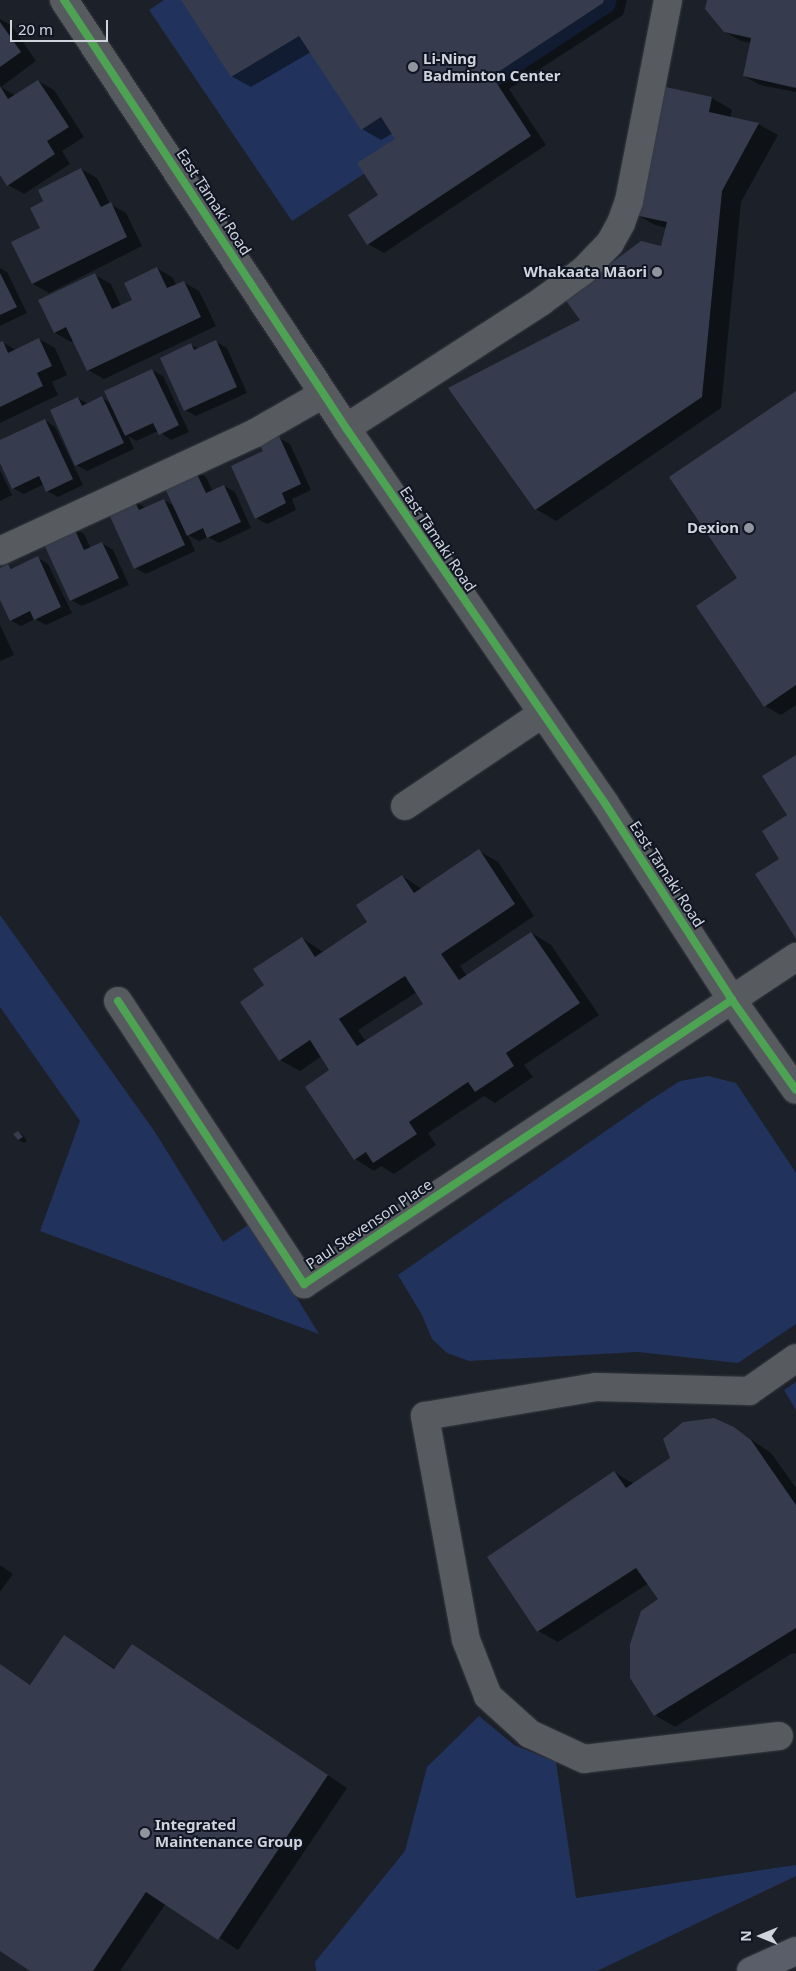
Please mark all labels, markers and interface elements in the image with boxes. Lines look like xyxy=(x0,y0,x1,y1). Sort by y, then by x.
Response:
scale bar xyxy=(12,10,110,42)
text: 20 m xyxy=(18,19,53,39)
place label: Li-Ning Badminton Center xyxy=(423,49,560,84)
marker: Li-Ning Badminton Center xyxy=(407,61,419,73)
street label: East Tāmaki Road xyxy=(173,145,255,259)
place label: Whakaata Māori xyxy=(523,263,647,281)
marker: Whakaata Māori xyxy=(651,266,663,278)
street label: East Tāmaki Road xyxy=(396,483,480,595)
place label: Dexion xyxy=(687,519,739,537)
marker: Dexion xyxy=(743,522,755,534)
street label: East Tāmaki Road xyxy=(626,817,708,931)
street label: Paul Stevenson Place xyxy=(303,1175,435,1273)
place label: Integrated Maintenance Group xyxy=(155,1815,303,1850)
marker: Integrated Maintenance Group xyxy=(139,1827,151,1839)
north arrow xyxy=(736,1911,786,1961)
text: N xyxy=(736,1930,755,1942)

